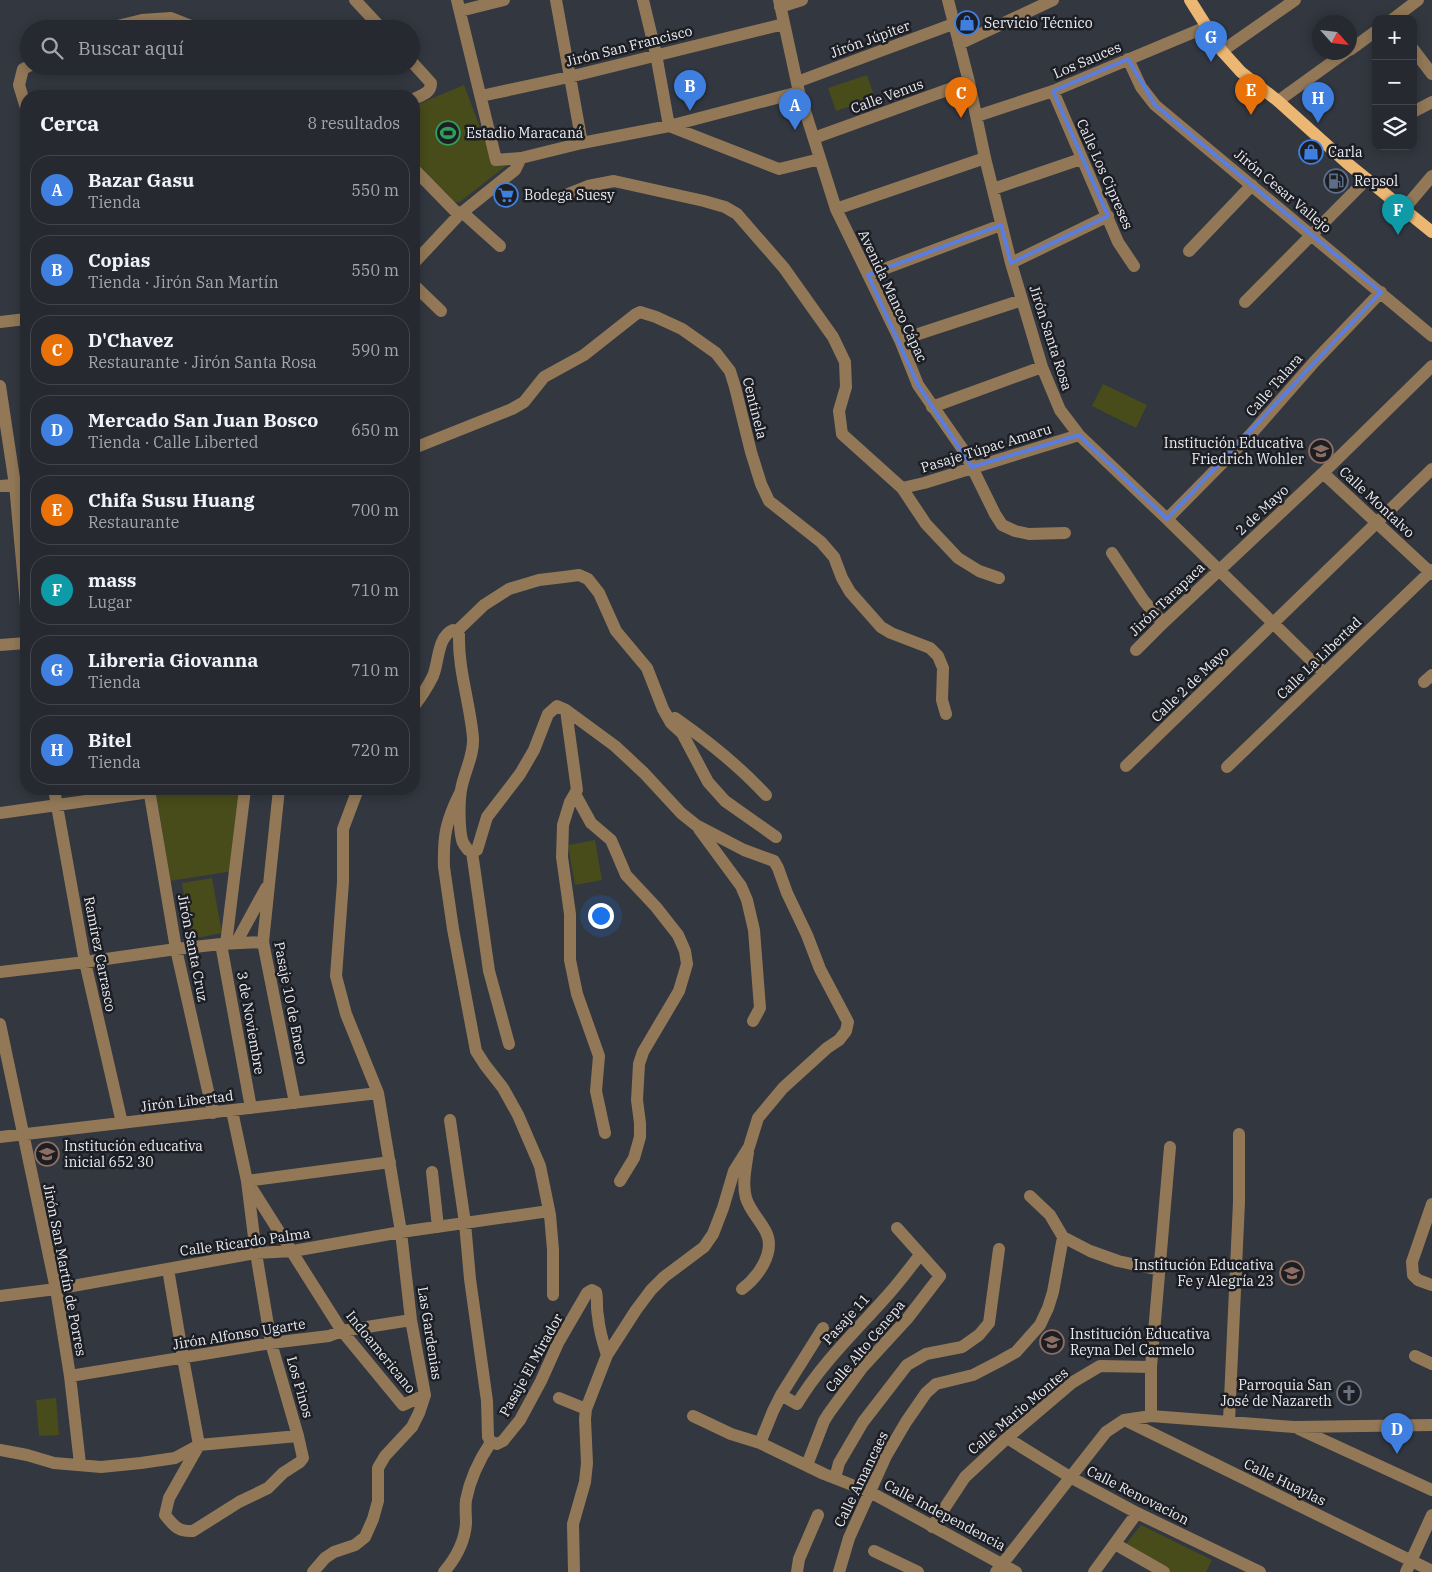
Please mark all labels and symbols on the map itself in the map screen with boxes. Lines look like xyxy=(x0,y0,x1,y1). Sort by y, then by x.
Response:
shop icon: Servicio Técnico xyxy=(954,10,980,36)
place label: Servicio Técnico xyxy=(984,14,1093,32)
north arrow xyxy=(1312,15,1357,60)
street label: Jirón Júpiter xyxy=(828,16,913,62)
pin: G xyxy=(1195,21,1227,62)
street label: Jirón San Francisco xyxy=(564,22,694,70)
street label: Los Sauces xyxy=(1050,38,1124,82)
pin: B xyxy=(674,70,706,111)
street label: Calle Venus xyxy=(848,74,926,117)
pin: E xyxy=(1235,74,1267,115)
pin: C xyxy=(945,77,977,118)
pin: H xyxy=(1302,82,1334,123)
pin: A xyxy=(779,89,811,130)
street label: Calle Los Cipreses xyxy=(1073,116,1137,232)
sports icon: Estadio Maracaná xyxy=(435,120,461,146)
place label: Estadio Maracaná xyxy=(466,124,584,142)
shop icon: Carla xyxy=(1298,139,1324,165)
place label: Carla xyxy=(1328,143,1363,161)
street label: Jirón Cesar Vallejo xyxy=(1231,145,1335,237)
fuel station icon: Repsol xyxy=(1323,168,1349,194)
place label: Repsol xyxy=(1354,172,1398,190)
supermarket icon: Bodega Suesy xyxy=(493,182,519,208)
place label: Bodega Suesy xyxy=(524,186,615,204)
pin: F xyxy=(1382,194,1414,235)
street label: Avenida Manco Cápac xyxy=(854,227,932,365)
street label: Jirón Santa Rosa xyxy=(1026,283,1077,393)
street label: Calle Talara xyxy=(1242,350,1306,420)
street label: Centinela xyxy=(739,375,771,441)
street label: Pasaje Túpac Amaru xyxy=(918,419,1054,476)
place label: Institución Educativa Friedrich Wohler xyxy=(1164,434,1305,468)
school or university icon: Institución Educativa Friedrich Wohler xyxy=(1308,438,1334,464)
street label: Calle Montalvo xyxy=(1335,462,1419,542)
street label: 2 de Mayo xyxy=(1232,481,1292,539)
street label: Jirón Tarapaca xyxy=(1125,558,1209,640)
street label: Calle La Libertad xyxy=(1273,613,1366,703)
street label: Calle 2 de Mayo xyxy=(1147,642,1233,726)
street label: Jirón Santa Cruz xyxy=(174,893,212,1003)
street label: Ramírez Carrasco xyxy=(80,895,120,1013)
your location xyxy=(588,903,614,929)
street label: Pasaje 10 de Enero xyxy=(270,940,312,1066)
street label: 3 de Noviembre xyxy=(233,970,269,1076)
street label: Jirón Libertad xyxy=(140,1086,235,1116)
place label: Institución educativa inicial 652 30 xyxy=(64,1137,203,1171)
school or university icon: Institución educativa inicial 652 30 xyxy=(34,1141,60,1167)
street label: Jirón San Martín de Porres xyxy=(39,1182,91,1358)
street label: Calle Ricardo Palma xyxy=(179,1224,312,1260)
place label: Institución Educativa Fe y Alegría 23 xyxy=(1134,1256,1274,1290)
school or university icon: Institución Educativa Fe y Alegría 23 xyxy=(1279,1260,1305,1286)
street label: Las Gardenias xyxy=(414,1285,446,1381)
street label: Pasaje 11 xyxy=(818,1290,874,1348)
street label: Calle Alto Cenepa xyxy=(821,1296,909,1396)
street label: Indoamericano xyxy=(342,1307,420,1397)
street label: Pasaje El Mirador xyxy=(495,1310,567,1420)
street label: Jirón Alfonso Ugarte xyxy=(171,1315,307,1353)
place label: Institución Educativa Reyna Del Carmelo xyxy=(1070,1325,1211,1359)
school or university icon: Institución Educativa Reyna Del Carmelo xyxy=(1039,1329,1065,1355)
street label: Los Pinos xyxy=(283,1354,317,1420)
street label: Calle Mario Montes xyxy=(964,1364,1072,1458)
place label: Parroquia San José de Nazareth xyxy=(1220,1376,1332,1410)
church icon: Parroquia San José de Nazareth xyxy=(1336,1380,1362,1406)
pin: D xyxy=(1381,1413,1413,1454)
street label: Calle Amancaes xyxy=(830,1428,892,1530)
street label: Calle Huaylas xyxy=(1241,1454,1329,1510)
street label: Calle Renovacion xyxy=(1084,1461,1192,1529)
street label: Calle Independencia xyxy=(881,1475,1009,1555)

